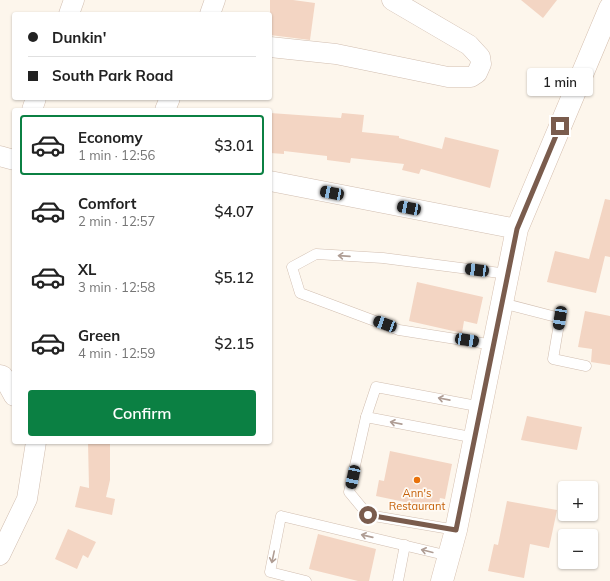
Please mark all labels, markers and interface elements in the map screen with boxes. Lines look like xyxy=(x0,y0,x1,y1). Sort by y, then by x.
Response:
text: Dunkin' xyxy=(52,28,106,47)
text: South Park Road xyxy=(52,66,173,85)
callout: 1 min xyxy=(527,68,593,96)
text: 1 min xyxy=(543,74,577,90)
route end xyxy=(551,117,569,135)
icon: car xyxy=(30,127,66,163)
text: Economy xyxy=(78,128,143,147)
text: $3.01 xyxy=(214,136,254,155)
text: 1 min · 12:56 xyxy=(78,147,155,163)
car xyxy=(319,185,345,201)
icon: car xyxy=(30,193,66,229)
text: Comfort xyxy=(78,194,136,213)
car xyxy=(396,200,422,216)
text: $4.07 xyxy=(214,202,254,221)
text: 2 min · 12:57 xyxy=(78,213,155,229)
one-way arrow xyxy=(338,252,351,259)
icon: car xyxy=(30,259,66,295)
text: XL xyxy=(78,260,96,279)
car xyxy=(464,263,490,277)
text: $5.12 xyxy=(214,268,254,287)
text: 3 min · 12:58 xyxy=(78,279,155,295)
car xyxy=(552,305,568,331)
car xyxy=(372,314,398,334)
icon: car xyxy=(30,325,66,361)
text: Green xyxy=(78,326,120,345)
car xyxy=(454,332,480,348)
text: $2.15 xyxy=(214,334,254,353)
text: 4 min · 12:59 xyxy=(78,345,155,361)
button: Confirm xyxy=(28,390,256,436)
one-way arrow xyxy=(437,395,450,403)
one-way arrow xyxy=(390,418,403,426)
car xyxy=(345,464,361,490)
marker: Ann's Restaurant xyxy=(412,475,422,485)
map controls xyxy=(558,481,598,569)
button: + xyxy=(558,481,598,521)
place label: Ann's Restaurant xyxy=(389,486,445,513)
route start xyxy=(359,506,377,524)
button: − xyxy=(558,529,598,569)
one-way arrow xyxy=(361,532,374,540)
one-way arrow xyxy=(421,546,434,554)
one-way arrow xyxy=(268,550,276,563)

